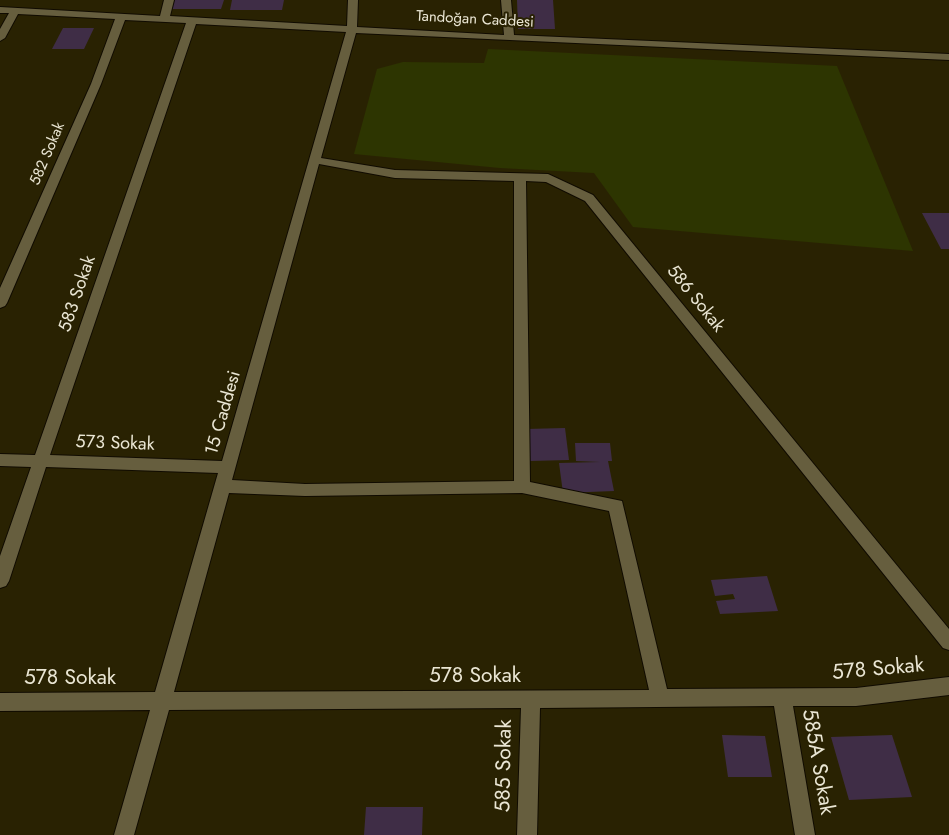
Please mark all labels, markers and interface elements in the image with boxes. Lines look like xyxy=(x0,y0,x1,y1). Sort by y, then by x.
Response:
street label: Tandoğan Caddesi xyxy=(416,8,534,32)
street label: 582 Sokak xyxy=(27,120,69,188)
street label: 583 Sokak xyxy=(55,253,101,335)
street label: 586 Sokak xyxy=(661,261,729,337)
street label: 15 Caddesi xyxy=(202,369,246,457)
street label: 573 Sokak xyxy=(75,432,155,456)
street label: 578 Sokak xyxy=(831,653,925,687)
street label: 578 Sokak xyxy=(429,664,521,690)
street label: 578 Sokak xyxy=(24,666,116,692)
street label: 585A Sokak xyxy=(795,707,839,817)
street label: 585 Sokak xyxy=(492,719,518,813)

